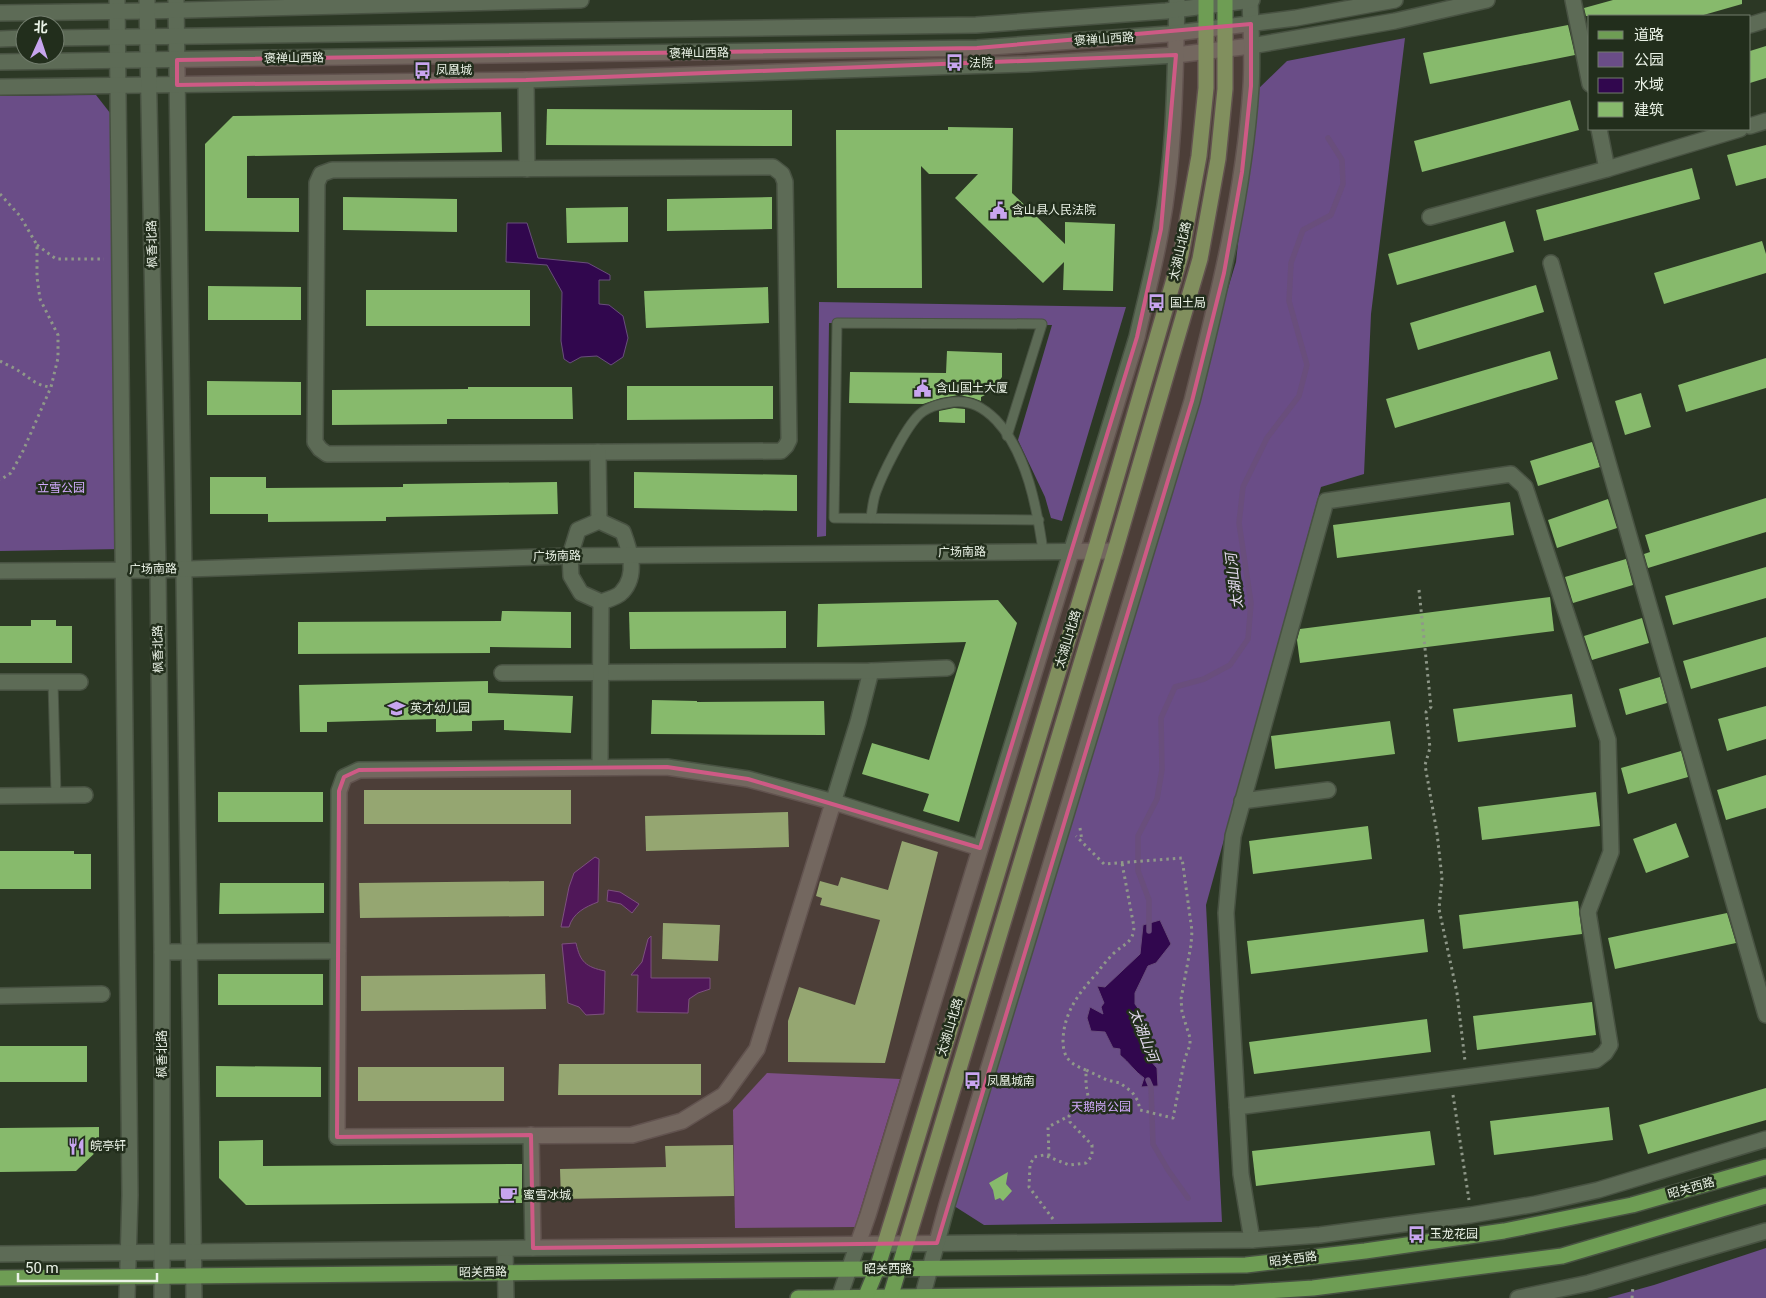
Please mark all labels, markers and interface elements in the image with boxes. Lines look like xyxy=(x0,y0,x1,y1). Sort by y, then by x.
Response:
north arrow xyxy=(15,15,65,65)
legend xyxy=(1588,15,1751,130)
text: 北 xyxy=(33,19,48,35)
text: 道路 xyxy=(1634,26,1664,44)
street label: 褒禅山西路 xyxy=(1074,30,1134,48)
street label: 褒禅山西路 xyxy=(669,45,729,61)
street label: 褒禅山西路 xyxy=(264,50,324,66)
text: 公园 xyxy=(1634,51,1664,69)
bus stop icon: 法院 xyxy=(945,53,965,73)
place label: 法院 xyxy=(969,56,993,70)
bus stop icon: 凤凰城 xyxy=(412,60,432,80)
place label: 凤凰城 xyxy=(436,63,472,77)
text: 水域 xyxy=(1634,76,1664,94)
text: 建筑 xyxy=(1634,101,1664,119)
public building icon: 含山县人民法院 xyxy=(988,200,1008,220)
place label: 含山县人民法院 xyxy=(1012,203,1096,217)
street label: 枫香北路 xyxy=(145,220,159,268)
street label: 太湖山北路 xyxy=(1166,220,1194,282)
bus stop icon: 国土局 xyxy=(1146,293,1166,313)
place label: 国土局 xyxy=(1170,296,1206,310)
public building icon: 含山国土大厦 xyxy=(912,378,932,398)
place label: 含山国土大厦 xyxy=(936,381,1008,395)
park label: 立雪公园 xyxy=(37,481,85,495)
street label: 广场南路 xyxy=(938,545,986,559)
street label: 广场南路 xyxy=(533,549,581,563)
water label: 太湖山河 xyxy=(1222,549,1245,610)
street label: 广场南路 xyxy=(129,562,177,576)
street label: 太湖山北路 xyxy=(1053,608,1083,670)
street label: 枫香北路 xyxy=(151,625,165,673)
school or university icon: 英才幼儿园 xyxy=(386,698,406,718)
place label: 英才幼儿园 xyxy=(410,701,470,715)
street label: 太湖山北路 xyxy=(935,996,965,1058)
water label: 太湖山河 xyxy=(1126,1006,1163,1067)
street label: 枫香北路 xyxy=(155,1030,169,1078)
bus stop icon: 凤凰城南 xyxy=(963,1071,983,1091)
place label: 凤凰城南 xyxy=(987,1074,1035,1088)
park label: 天鹅岗公园 xyxy=(1071,1100,1131,1114)
restaurant icon: 皖亭轩 xyxy=(66,1136,86,1156)
place label: 皖亭轩 xyxy=(90,1139,126,1153)
street label: 昭关西路 xyxy=(1666,1175,1716,1201)
cafe icon: 蜜雪冰城 xyxy=(499,1185,519,1205)
place label: 蜜雪冰城 xyxy=(523,1188,571,1202)
bus stop icon: 玉龙花园 xyxy=(1406,1224,1426,1244)
place label: 玉龙花园 xyxy=(1430,1227,1478,1241)
street label: 昭关西路 xyxy=(1268,1249,1318,1269)
scale bar xyxy=(18,1250,156,1282)
text: 50 m xyxy=(25,1259,59,1277)
street label: 昭关西路 xyxy=(864,1262,912,1276)
street label: 昭关西路 xyxy=(459,1265,507,1279)

